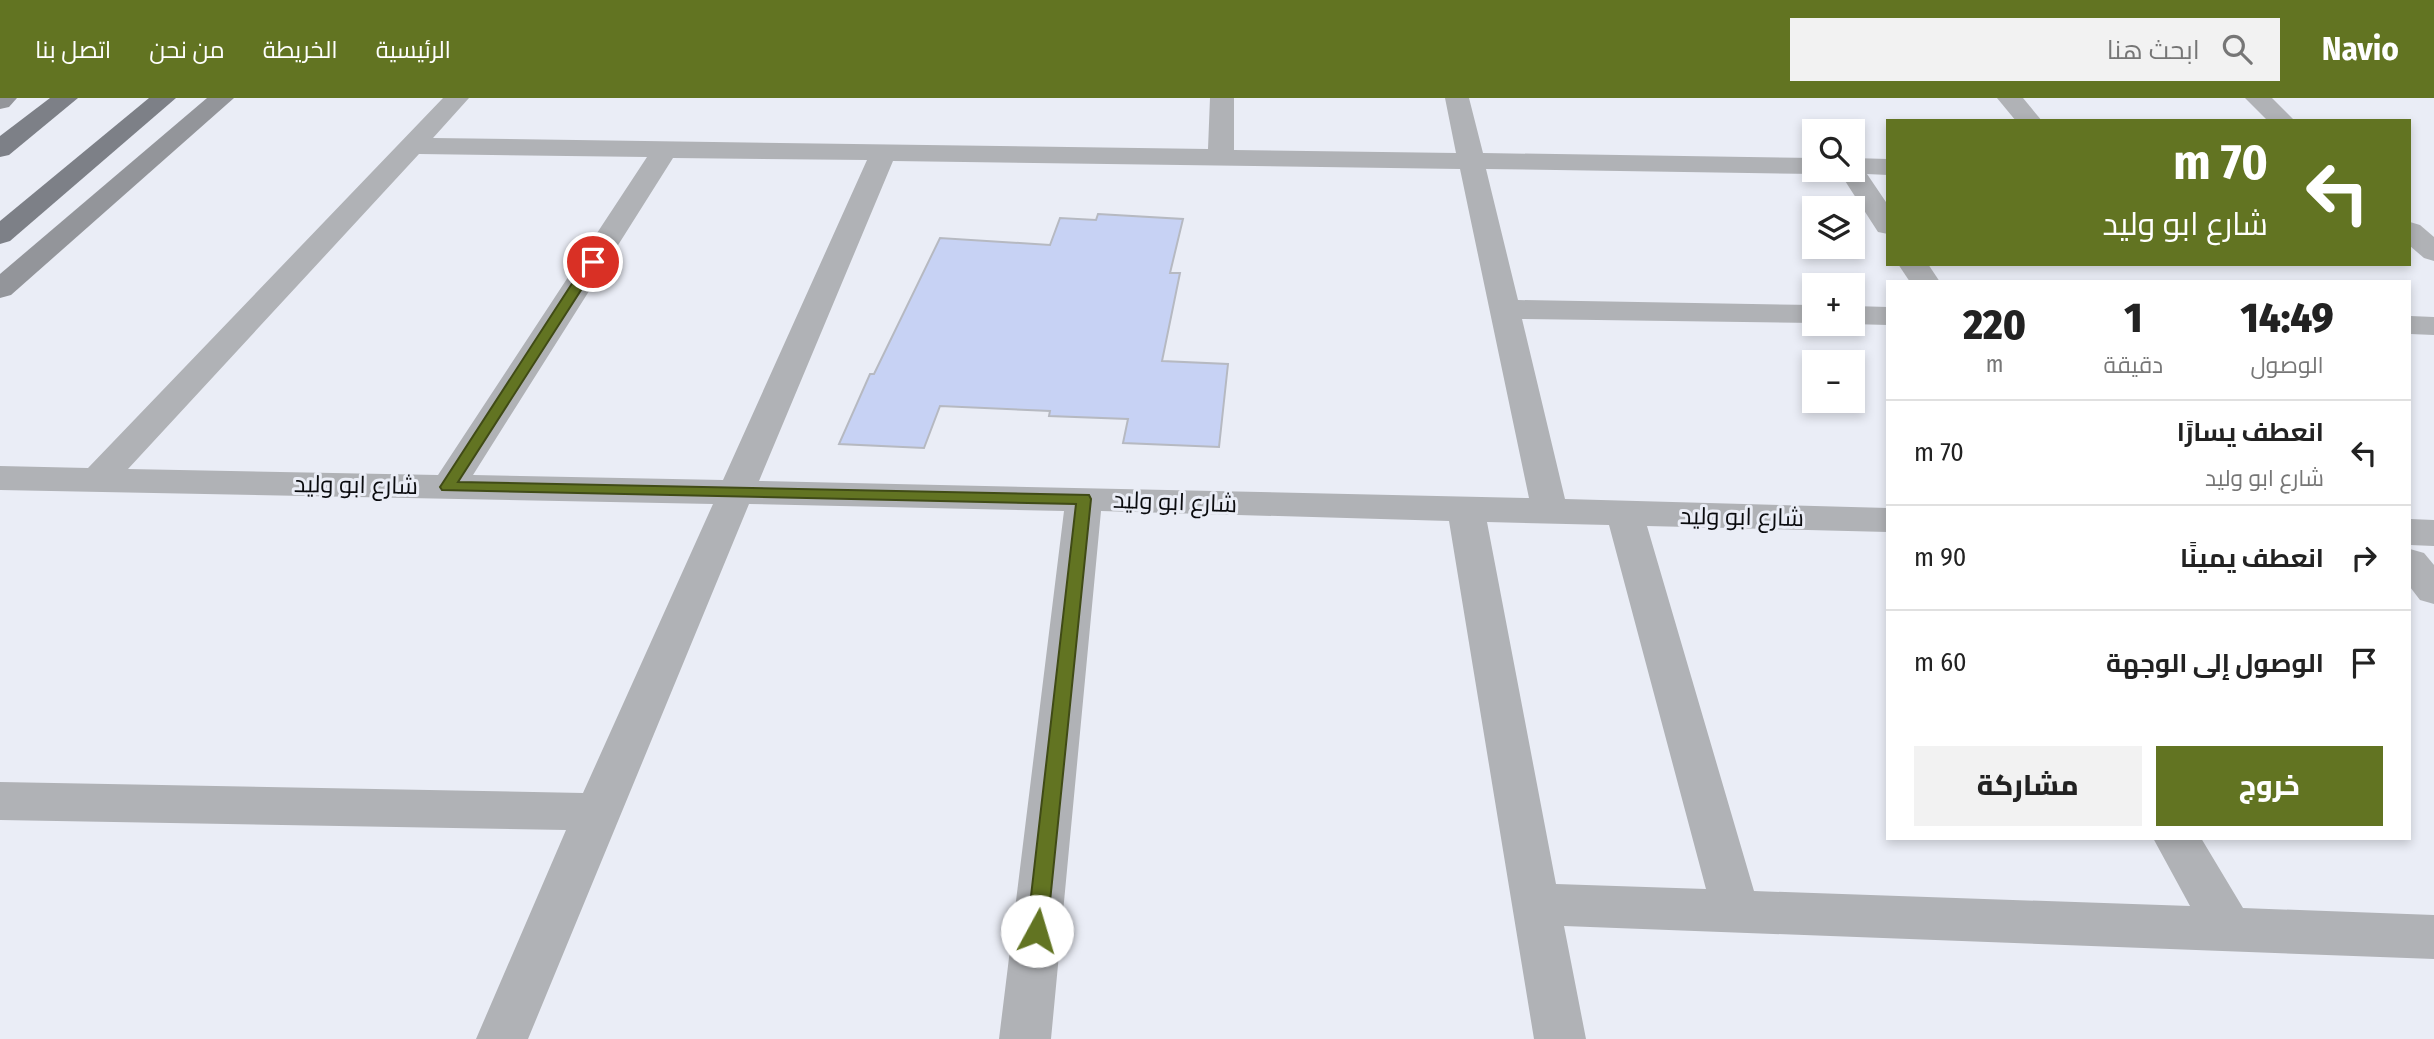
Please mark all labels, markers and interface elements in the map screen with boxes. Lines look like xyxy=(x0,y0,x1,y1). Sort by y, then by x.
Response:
search box xyxy=(1790,18,2280,81)
text: Navio xyxy=(2322,29,2399,69)
icon: search xyxy=(2218,30,2256,68)
text: ابحث هنا xyxy=(2107,35,2200,66)
text: اتصل بنا xyxy=(35,36,111,64)
text: من نحن xyxy=(149,36,225,64)
text: الخريطة xyxy=(263,36,338,64)
text: الرئيسية xyxy=(376,36,451,64)
map controls xyxy=(1802,119,1865,413)
button: search xyxy=(1802,119,1865,182)
text: 70 m xyxy=(2173,133,2268,192)
icon: left xyxy=(2292,147,2383,238)
button: layers xyxy=(1802,196,1865,259)
text: شارع ابو وليد xyxy=(2103,205,2268,243)
pin xyxy=(563,232,623,292)
icon: arrive xyxy=(574,243,612,281)
button: + xyxy=(1802,273,1865,336)
text: 1 xyxy=(2124,293,2142,343)
text: 14:49 xyxy=(2241,293,2334,343)
text: 220 xyxy=(1963,300,2026,350)
button: − xyxy=(1802,350,1865,413)
text: m xyxy=(1986,350,2004,378)
text: دقيقة xyxy=(2103,351,2163,379)
text: الوصول xyxy=(2250,351,2324,379)
text: انعطف يسارًا xyxy=(2177,417,2324,448)
icon: left xyxy=(2345,434,2383,472)
text: 70 m xyxy=(1914,437,1964,468)
text: شارع ابو وليد xyxy=(2205,464,2324,492)
street label: شارع ابو وليد xyxy=(294,470,418,502)
street label: شارع ابو وليد xyxy=(1112,486,1237,520)
street label: شارع ابو وليد xyxy=(1680,502,1804,534)
icon: right xyxy=(2345,539,2383,577)
text: 90 m xyxy=(1914,542,1966,573)
text: انعطف يمينًا xyxy=(2180,543,2324,574)
icon: arrive xyxy=(2345,644,2383,682)
text: 60 m xyxy=(1914,647,1967,678)
text: الوصول إلى الوجهة xyxy=(2106,648,2324,679)
button: مشاركة xyxy=(1914,746,2142,826)
button: خروج xyxy=(2156,746,2383,826)
position arrow xyxy=(1000,894,1074,968)

